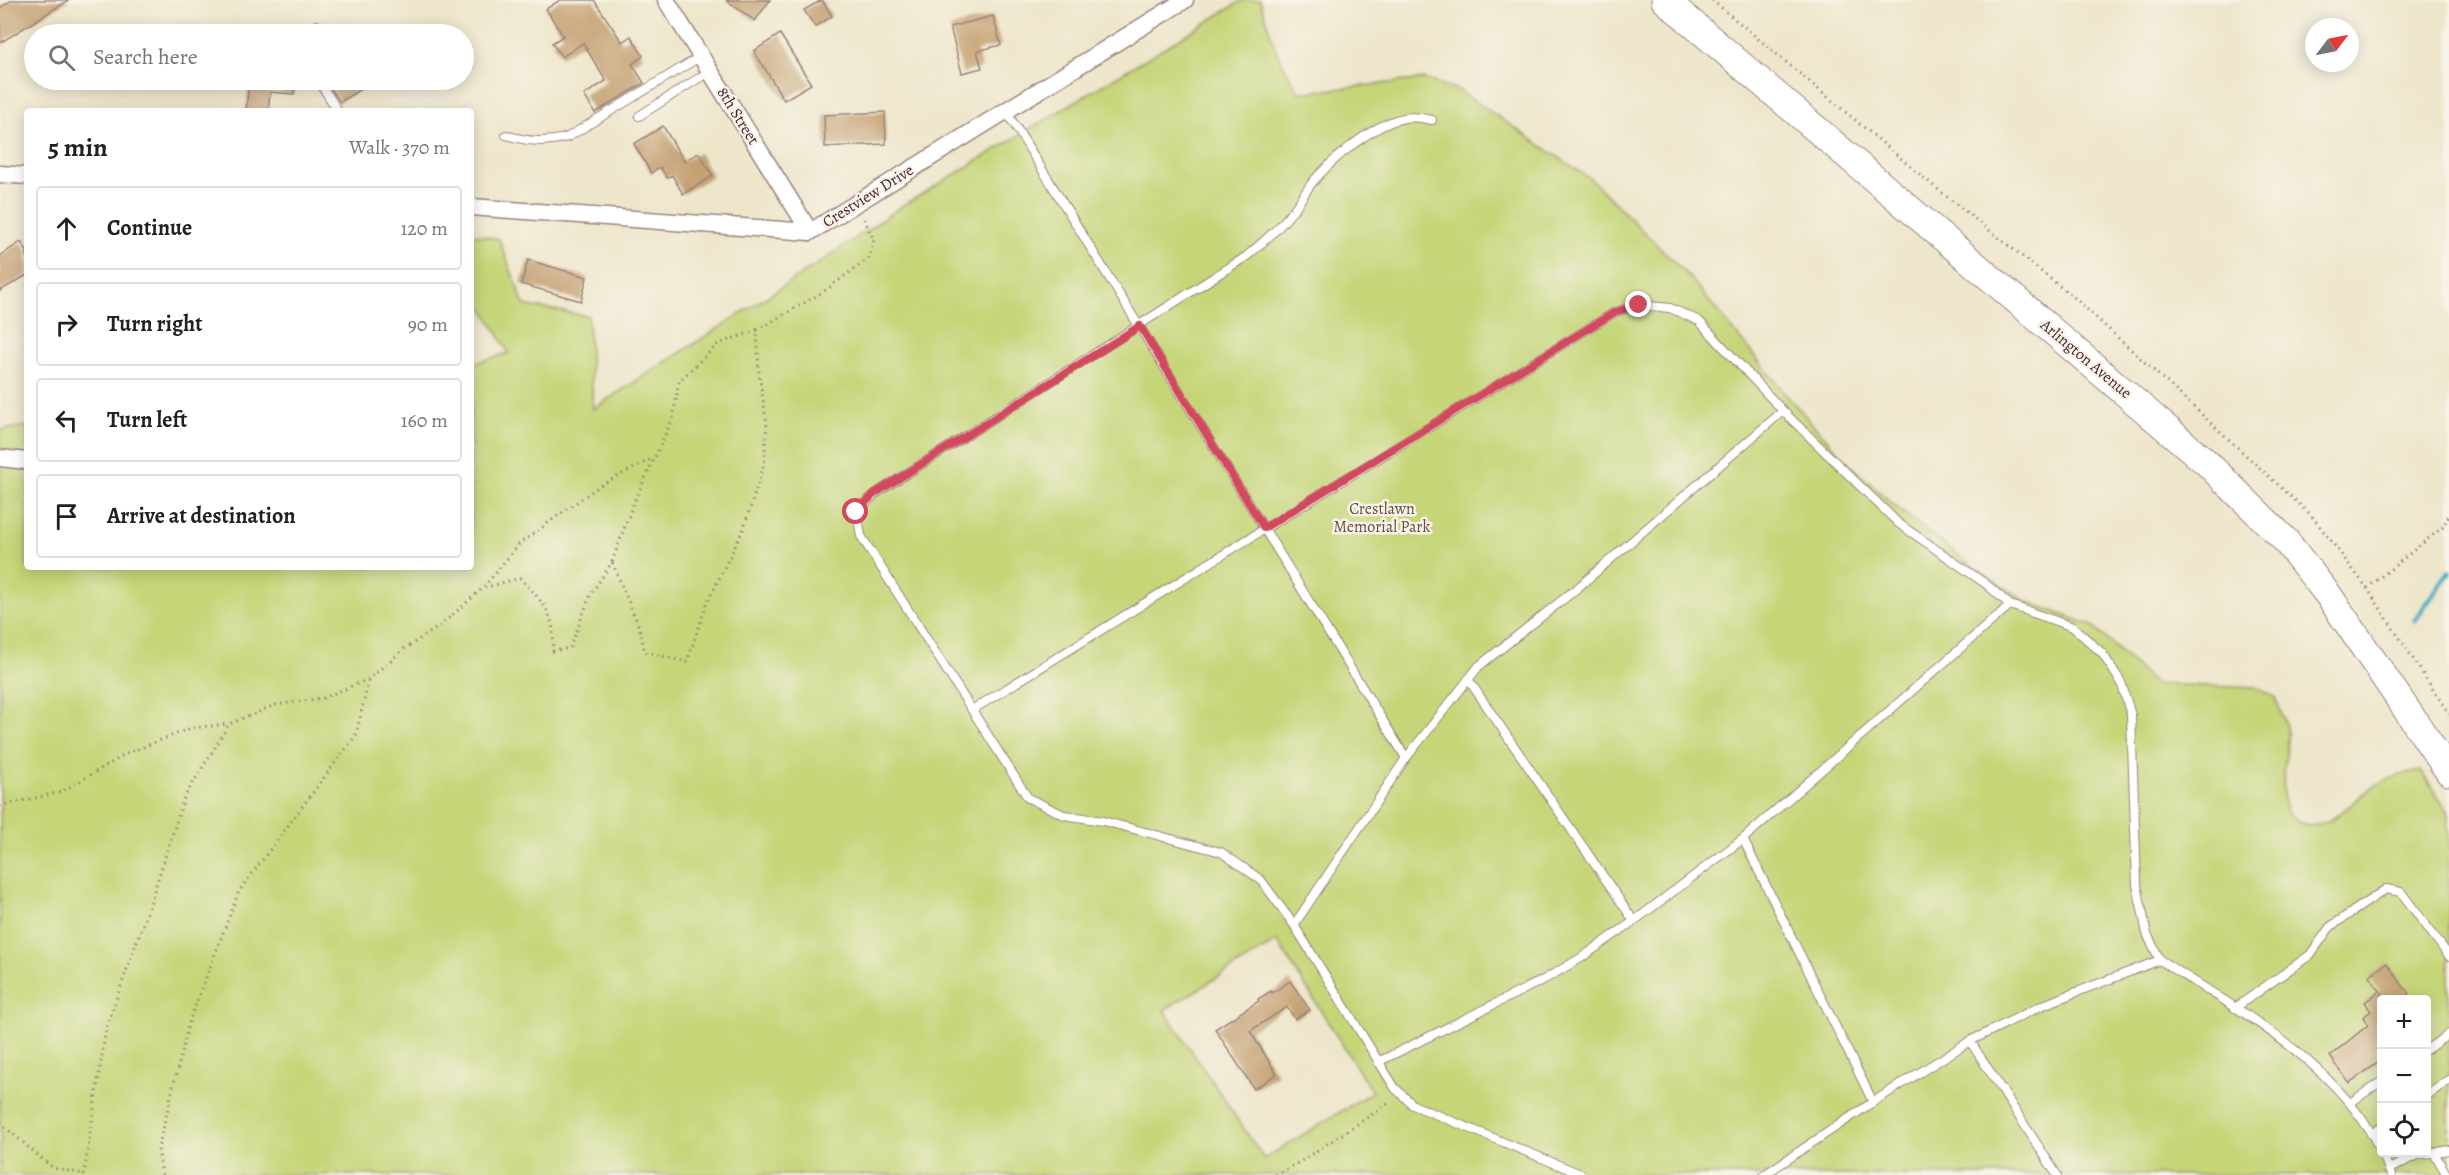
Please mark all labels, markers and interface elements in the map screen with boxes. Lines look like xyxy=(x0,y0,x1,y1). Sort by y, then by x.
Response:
north arrow xyxy=(2305,18,2359,72)
search box xyxy=(24,24,474,90)
icon: search xyxy=(45,41,78,74)
text: Search here xyxy=(93,42,198,72)
street label: 8th Street xyxy=(712,83,764,149)
text: 5 min xyxy=(48,130,108,165)
text: Walk · 370 m xyxy=(349,134,450,161)
street label: Crestview Drive xyxy=(818,159,918,233)
icon: ahead xyxy=(50,212,83,245)
text: Continue xyxy=(107,213,192,243)
text: 120 m xyxy=(400,215,448,242)
route end xyxy=(1625,291,1651,317)
icon: right xyxy=(50,308,83,341)
text: Turn right xyxy=(107,309,203,339)
text: 90 m xyxy=(408,311,448,338)
street label: Arlington Avenue xyxy=(2035,314,2136,404)
icon: left xyxy=(50,404,83,437)
text: Turn left xyxy=(107,405,187,435)
text: 160 m xyxy=(401,407,448,434)
route start xyxy=(842,498,868,524)
park label: Crestlawn Memorial Park xyxy=(1334,498,1430,538)
icon: arrive xyxy=(50,500,83,533)
text: Arrive at destination xyxy=(107,501,296,531)
map controls xyxy=(2377,995,2431,1157)
button: + xyxy=(2377,995,2431,1049)
button: − xyxy=(2377,1049,2431,1103)
button: locate xyxy=(2377,1103,2431,1157)

